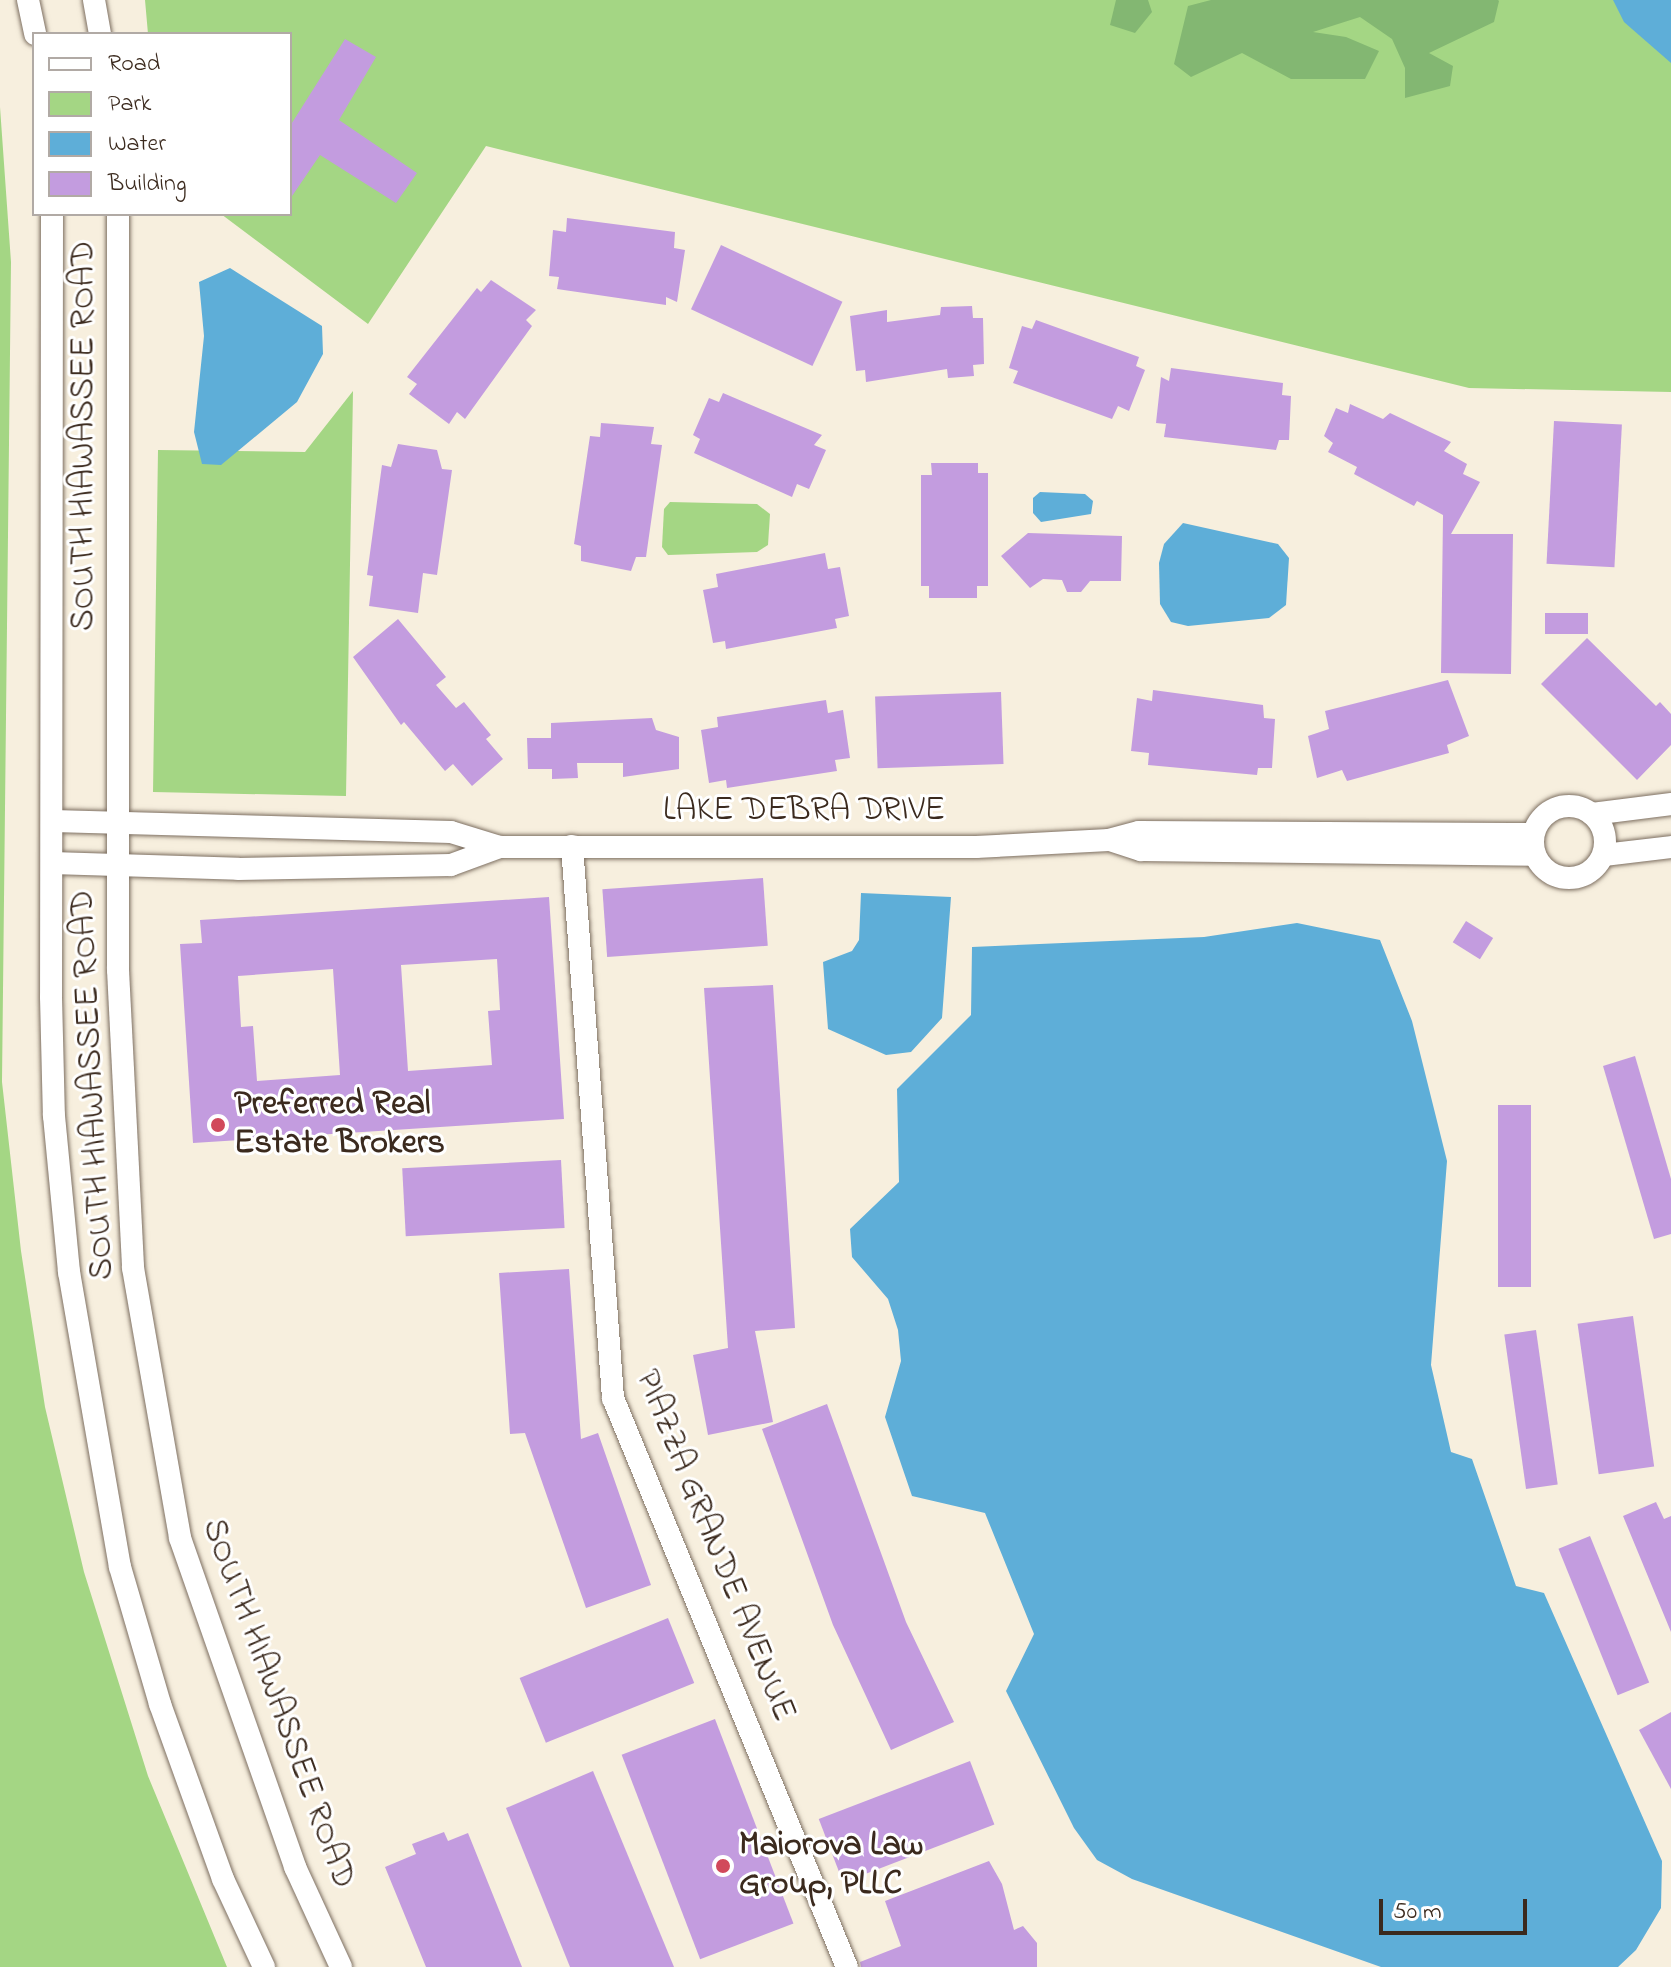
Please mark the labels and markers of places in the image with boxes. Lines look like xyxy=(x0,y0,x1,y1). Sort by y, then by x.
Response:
place label: Preferred Real Estate Brokers xyxy=(234,1085,445,1164)
marker: Preferred Real Estate Brokers xyxy=(209,1116,227,1134)
place label: Maiorova Law Group, PLLC xyxy=(739,1826,923,1906)
marker: Maiorova Law Group, PLLC xyxy=(714,1857,732,1875)

